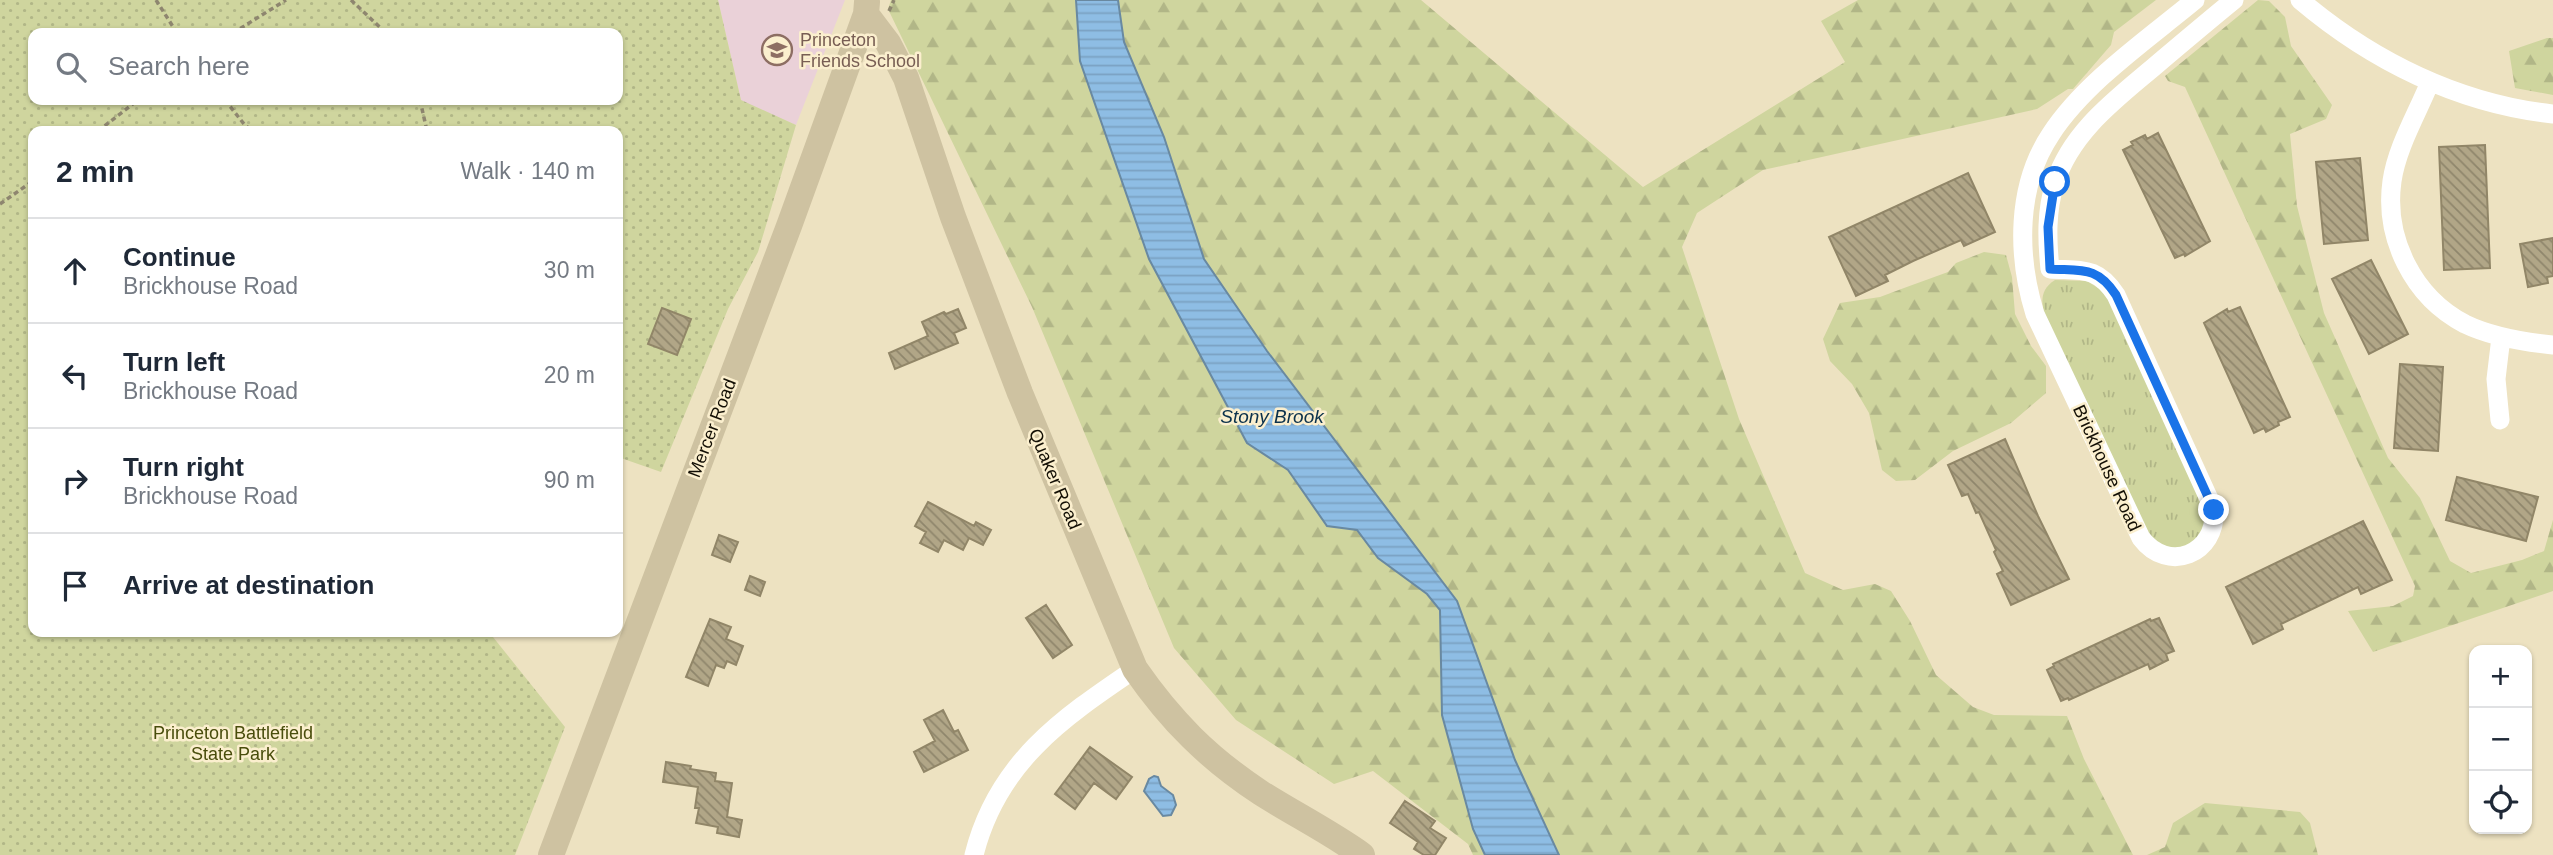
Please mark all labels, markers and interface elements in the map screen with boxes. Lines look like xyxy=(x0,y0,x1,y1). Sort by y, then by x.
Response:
search box xyxy=(28,28,623,105)
place label: Princeton Friends School xyxy=(800,30,920,71)
school or university icon: Princeton Friends School xyxy=(760,33,794,67)
icon: search xyxy=(52,48,90,86)
text: Search here xyxy=(108,51,250,81)
text: 2 min xyxy=(56,155,134,188)
text: Walk · 140 m xyxy=(460,158,595,184)
route start xyxy=(2039,166,2070,197)
text: Continue xyxy=(123,242,236,272)
icon: ahead xyxy=(56,252,94,290)
text: 30 m xyxy=(544,257,595,283)
text: Brickhouse Road xyxy=(123,273,298,299)
text: Turn left xyxy=(123,347,225,377)
icon: left xyxy=(56,357,94,395)
text: 20 m xyxy=(544,362,595,388)
street label: Mercer Road xyxy=(684,376,740,480)
text: Brickhouse Road xyxy=(123,378,298,404)
street label: Brickhouse Road xyxy=(2069,402,2145,534)
water label: Stony Brook xyxy=(1220,406,1325,427)
street label: Quaker Road xyxy=(1025,426,1085,532)
text: Turn right xyxy=(123,452,244,482)
icon: right xyxy=(56,462,94,500)
text: 90 m xyxy=(544,467,595,493)
text: Brickhouse Road xyxy=(123,483,298,509)
route end xyxy=(2198,494,2229,525)
icon: arrive xyxy=(56,567,94,605)
text: Arrive at destination xyxy=(123,570,374,600)
map controls xyxy=(2469,645,2532,834)
button: + xyxy=(2469,645,2532,708)
button: − xyxy=(2469,708,2532,771)
park label: Princeton Battlefield State Park xyxy=(153,723,313,764)
button: locate xyxy=(2469,771,2532,834)

